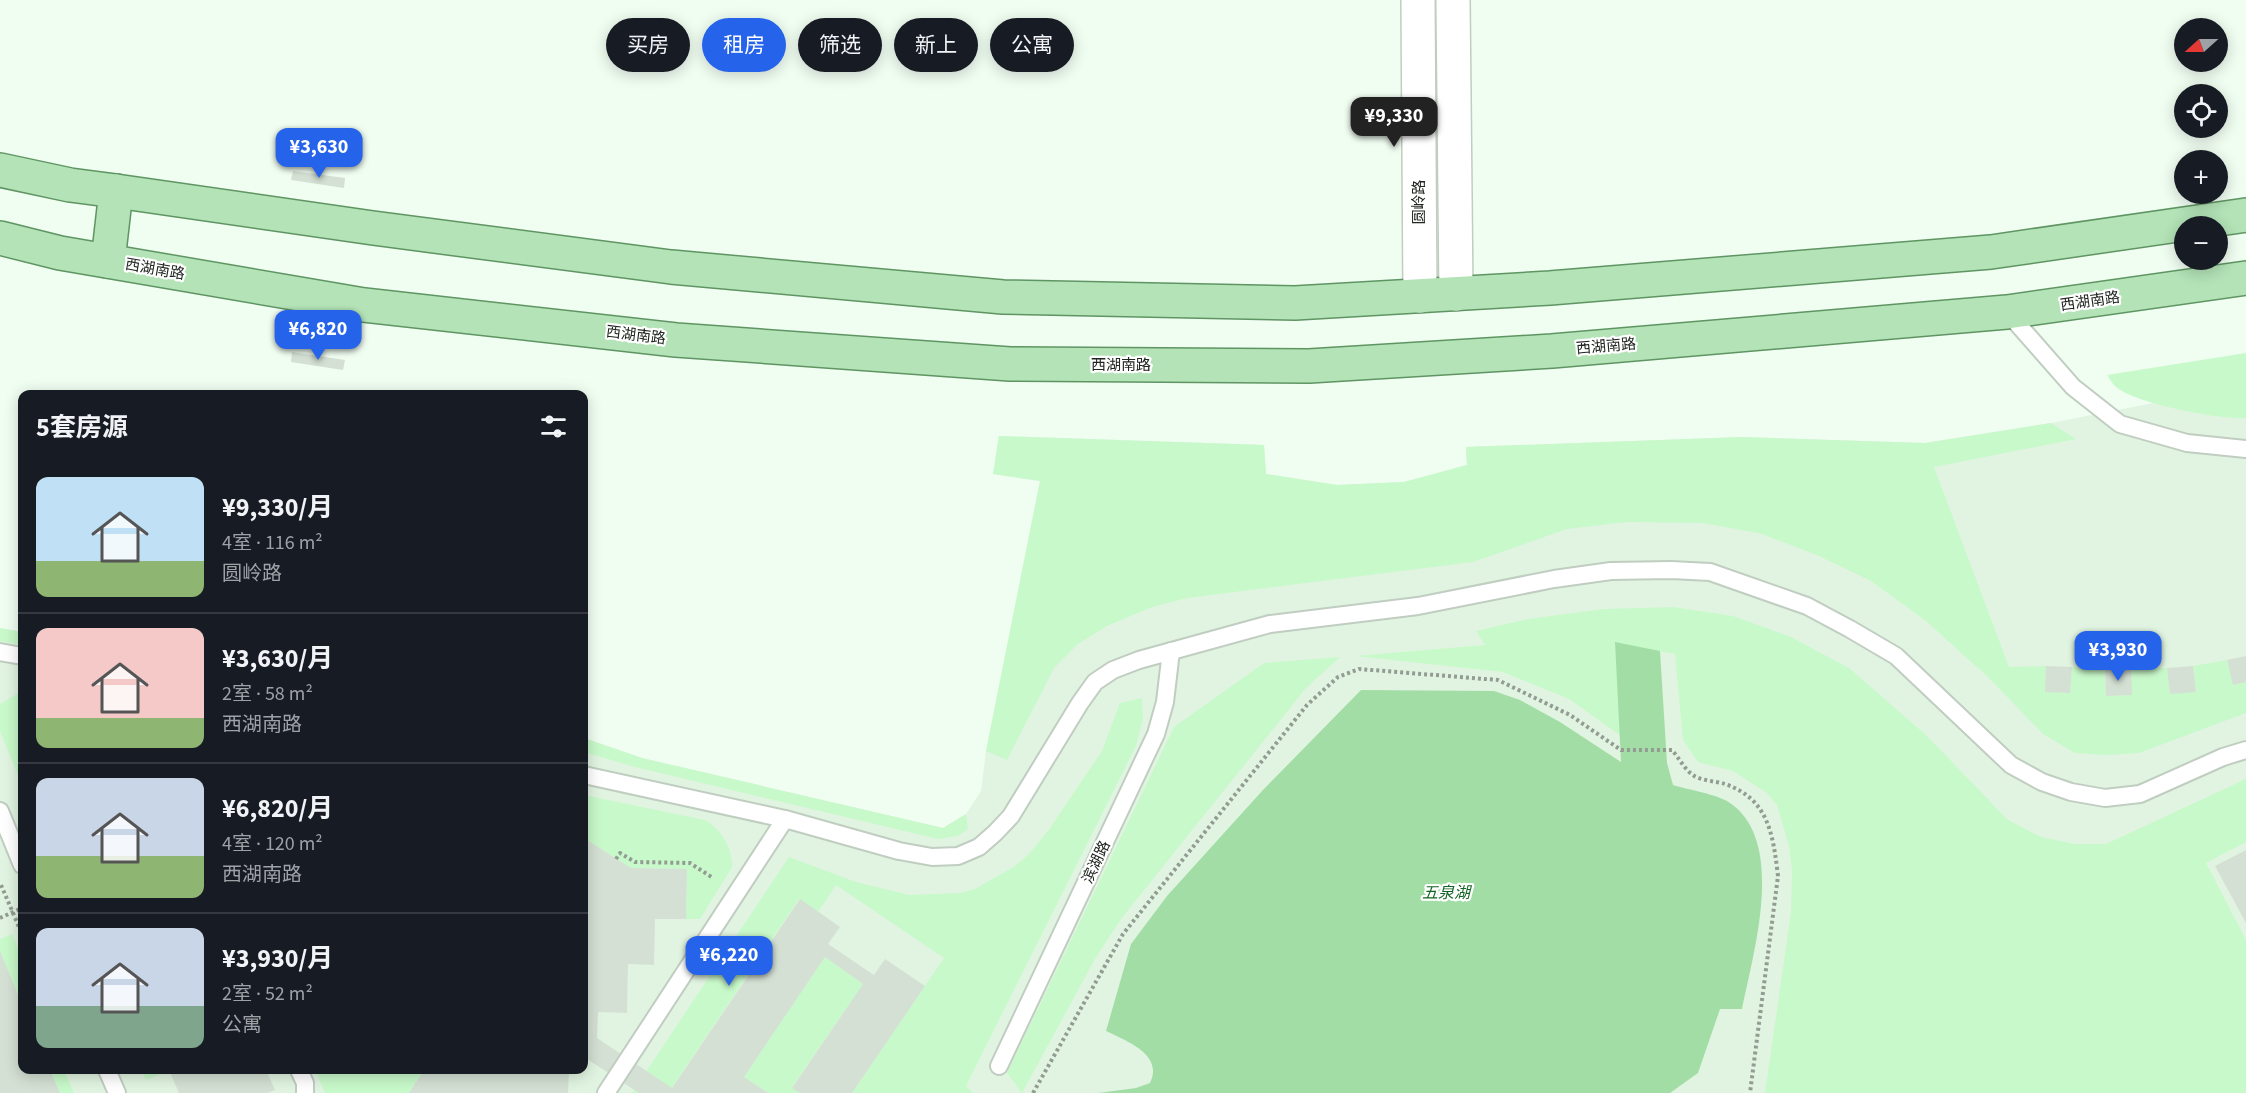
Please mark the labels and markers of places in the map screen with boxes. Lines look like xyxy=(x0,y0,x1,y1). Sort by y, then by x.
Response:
pin: ¥9,330 xyxy=(1345,97,1443,148)
pin: ¥3,630 xyxy=(270,128,368,179)
pin: ¥6,820 xyxy=(269,310,367,361)
pin: ¥3,930 xyxy=(2069,631,2167,682)
pin: ¥6,220 xyxy=(680,936,778,987)

